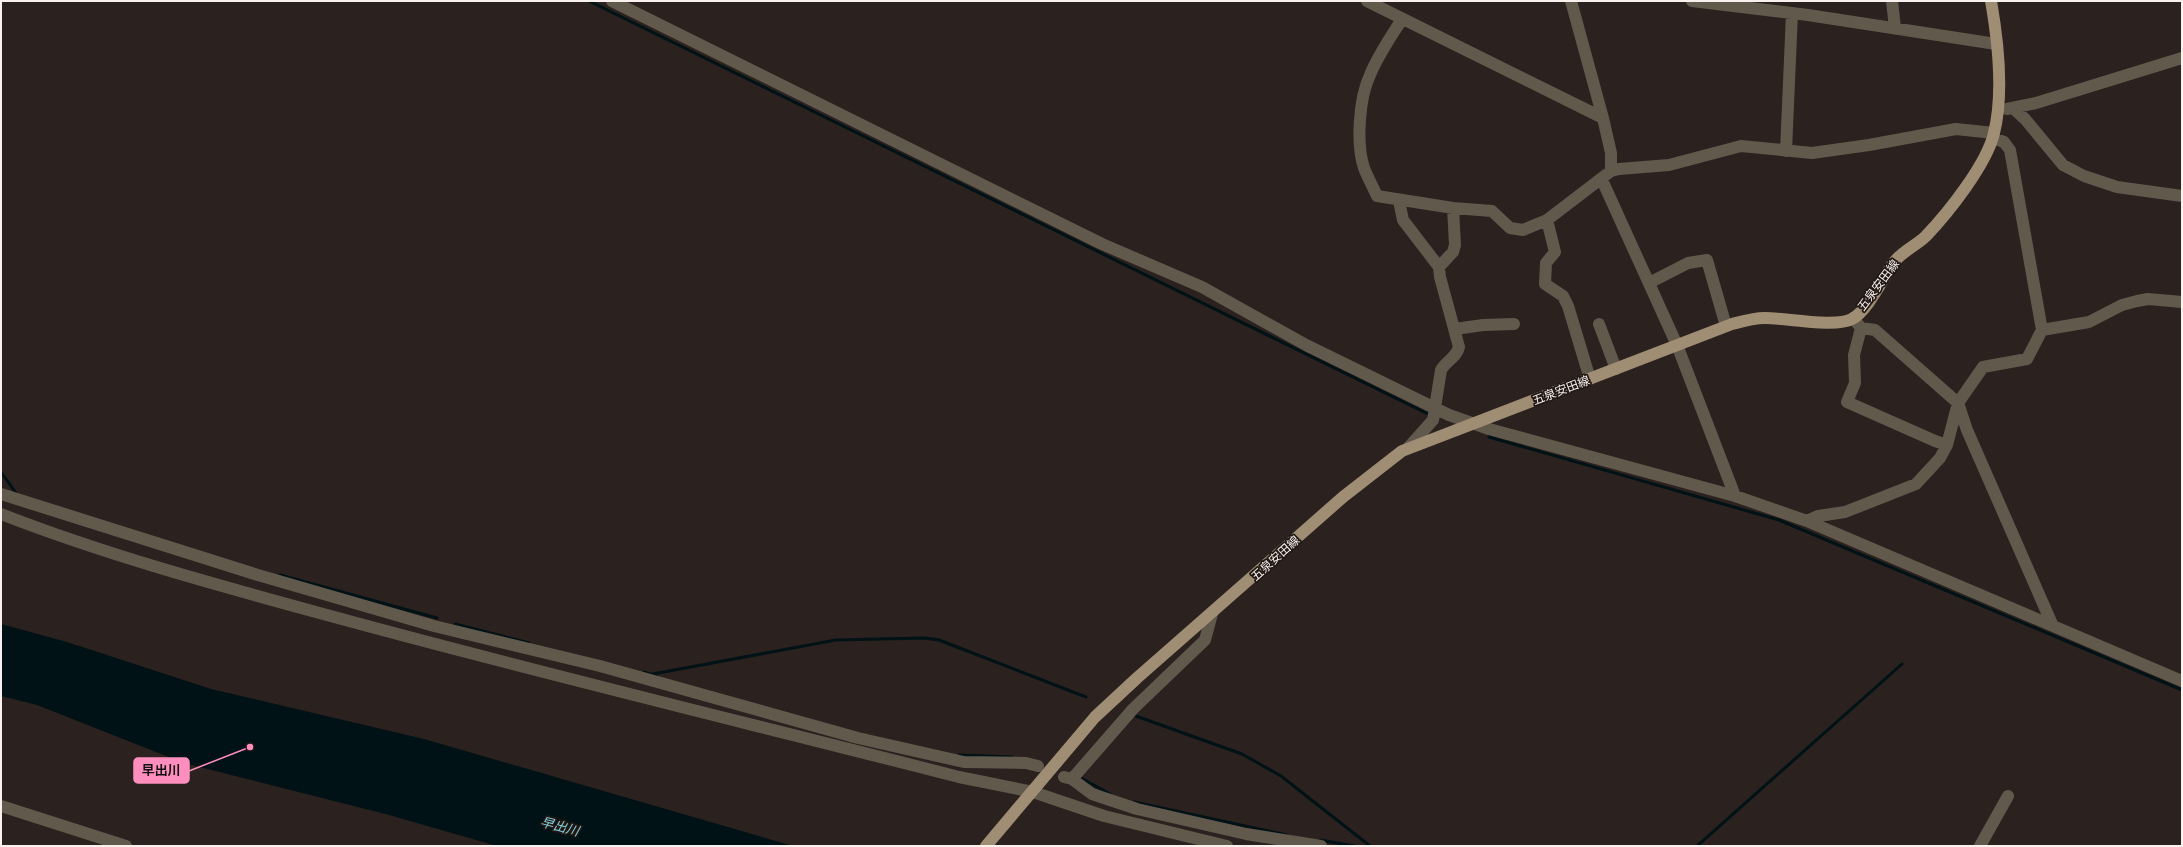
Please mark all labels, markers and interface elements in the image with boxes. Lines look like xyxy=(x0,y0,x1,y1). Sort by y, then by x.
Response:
street label: 五泉安田線 xyxy=(1854,257,1902,313)
street label: 五泉安田線 xyxy=(1530,372,1592,408)
street label: 五泉安田線 xyxy=(1248,532,1302,584)
callout: 早出川 xyxy=(134,758,189,783)
text: 早出川 xyxy=(141,762,181,778)
water label: 早出川 xyxy=(539,813,583,839)

